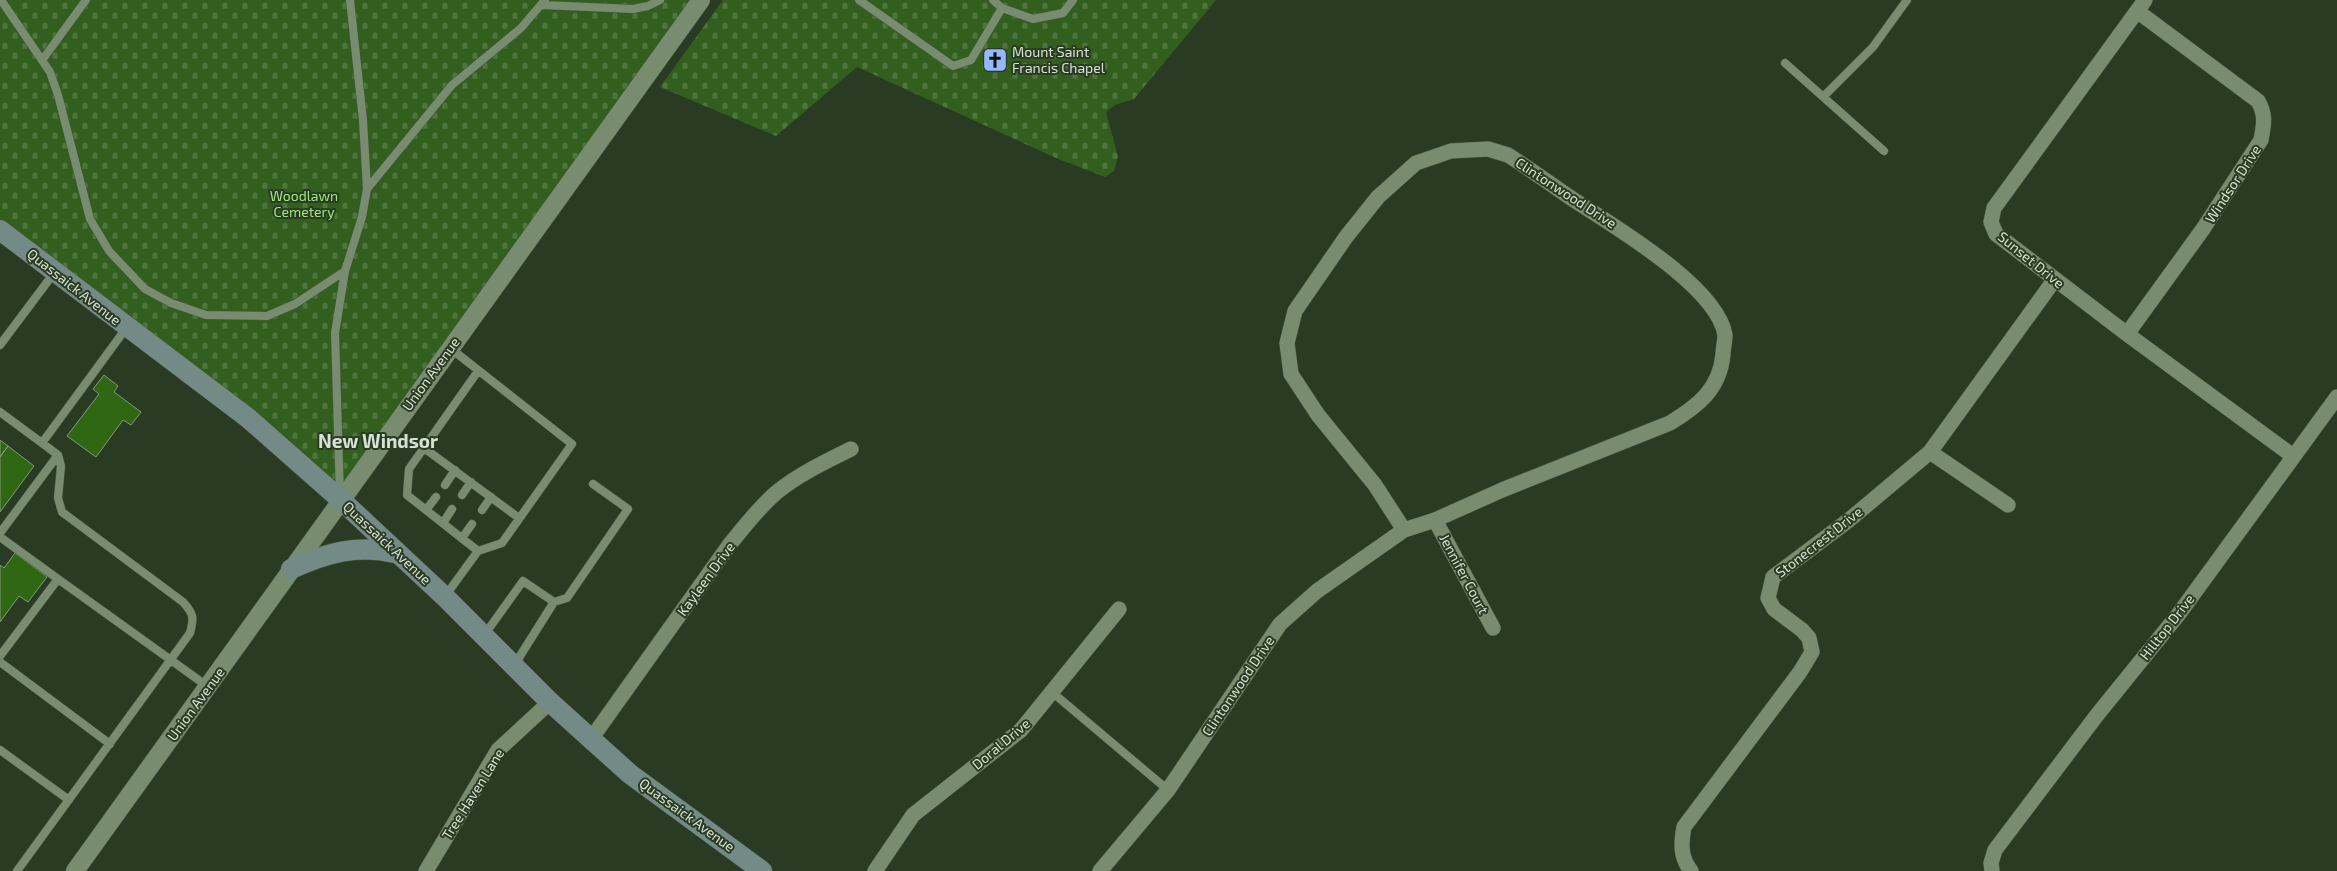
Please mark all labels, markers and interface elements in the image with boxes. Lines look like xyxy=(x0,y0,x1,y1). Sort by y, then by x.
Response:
place label: Mount Saint Francis Chapel xyxy=(1012,43,1106,76)
church icon: Mount Saint Francis Chapel xyxy=(982,47,1008,73)
street label: Windsor Drive xyxy=(2201,142,2264,226)
street label: Clintonwood Drive xyxy=(1513,154,1620,232)
park label: Woodlawn Cemetery xyxy=(270,187,338,220)
street label: Sunset Drive xyxy=(1995,228,2068,291)
street label: Quassaick Avenue xyxy=(24,245,124,328)
street label: Union Avenue xyxy=(398,334,463,414)
district label: New Windsor xyxy=(318,429,438,452)
street label: Quassaick Avenue xyxy=(340,498,435,588)
street label: Stonecrest Drive xyxy=(1772,502,1865,581)
street label: Jennifer Court xyxy=(1436,531,1493,617)
street label: Kayleen Drive xyxy=(673,538,738,619)
street label: Hilltop Drive xyxy=(2136,590,2198,663)
street label: Clintonwood Drive xyxy=(1198,632,1277,739)
street label: Union Avenue xyxy=(163,664,228,744)
street label: Doral Drive xyxy=(968,714,1033,773)
street label: Tree Haven Lane xyxy=(438,745,507,842)
street label: Quassaick Avenue xyxy=(636,774,738,855)

